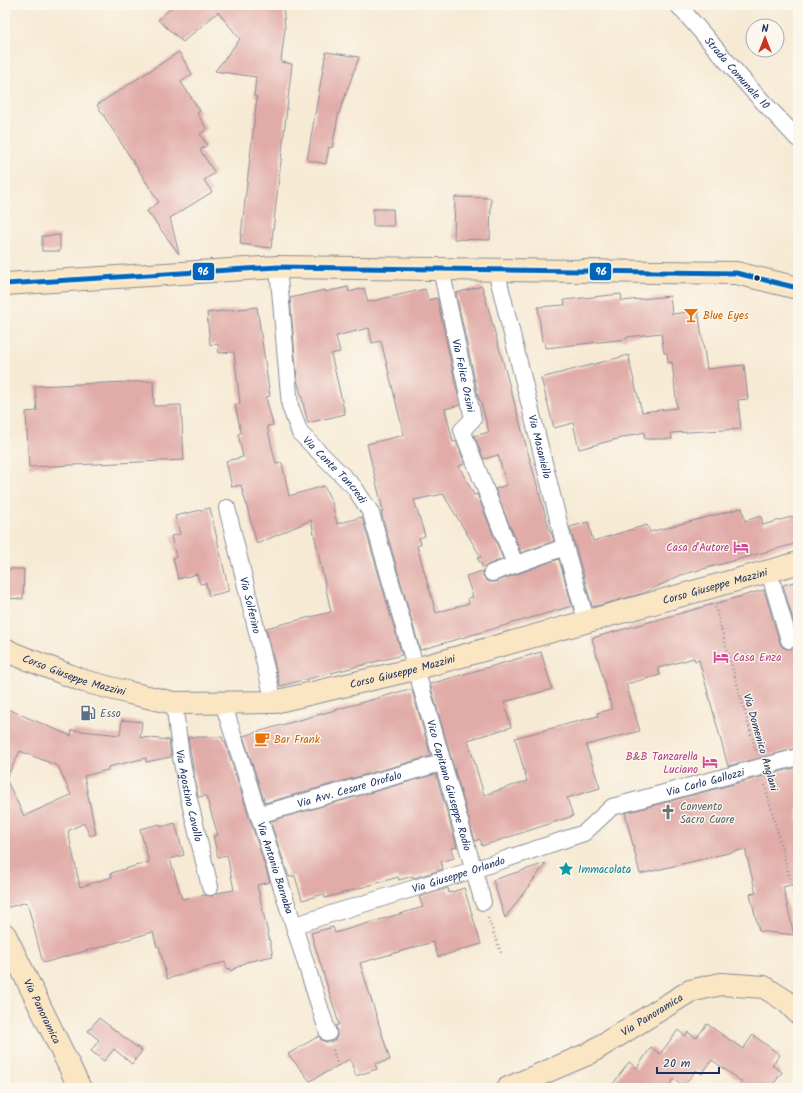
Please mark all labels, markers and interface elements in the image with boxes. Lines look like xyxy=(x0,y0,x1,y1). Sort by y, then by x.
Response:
north arrow xyxy=(745,18,785,58)
text: N xyxy=(762,20,769,38)
street label: Strada Comunale 10 xyxy=(699,33,774,114)
line badge: 96 xyxy=(192,262,215,281)
line badge: 96 xyxy=(589,262,612,281)
text: 96 xyxy=(197,263,209,281)
text: 96 xyxy=(595,263,607,281)
unlabelled marker xyxy=(752,273,762,283)
bar icon: Blue Eyes xyxy=(682,306,700,324)
place label: Blue Eyes xyxy=(703,307,749,325)
street label: Via Felice Orsini xyxy=(446,337,479,415)
street label: Via Masaniello xyxy=(522,413,556,481)
street label: Via Conte Tancredi xyxy=(298,432,371,508)
hotel icon: Casa d'Autore xyxy=(732,538,750,556)
place label: Casa d'Autore xyxy=(666,539,729,557)
street label: Corso Giuseppe Mazzini xyxy=(661,564,770,610)
street label: Via Solferino xyxy=(234,575,265,636)
hotel icon: Casa Enza xyxy=(712,648,730,666)
place label: Casa Enza xyxy=(733,649,781,667)
street label: Corso Giuseppe Mazzini xyxy=(19,650,128,702)
street label: Corso Giuseppe Mazzini xyxy=(348,650,458,694)
street label: Via Domenico Anglani xyxy=(738,691,783,794)
fuel station icon: Esso xyxy=(79,704,97,722)
place label: Esso xyxy=(100,705,121,723)
street label: Vico Capitano Giuseppe Rodio xyxy=(421,718,476,853)
cafe icon: Bar Frank xyxy=(253,730,271,748)
place label: Bar Frank xyxy=(274,731,321,749)
place label: B&B Tanzarella Luciano xyxy=(626,748,698,779)
street label: Via Agostino Cavallo xyxy=(170,749,207,844)
hotel icon: B&B Tanzarella Luciano xyxy=(701,753,719,771)
street label: Via Carlo Gallozzi xyxy=(664,764,747,802)
street label: Via Avv. Cesare Orofalo xyxy=(295,767,404,813)
place label: Convento Sacro Cuore xyxy=(680,798,734,829)
church icon: Convento Sacro Cuore xyxy=(659,803,677,821)
street label: Via Antonio Barnaba xyxy=(251,820,298,916)
street label: Via Giuseppe Orlando xyxy=(410,852,508,898)
place icon: Immacolata xyxy=(557,860,575,878)
place label: Immacolata xyxy=(578,861,631,879)
street label: Via Panoramica xyxy=(18,976,65,1047)
street label: Via Panoramica xyxy=(618,989,687,1042)
scale bar xyxy=(657,1049,719,1075)
text: 20 m xyxy=(663,1054,691,1073)

